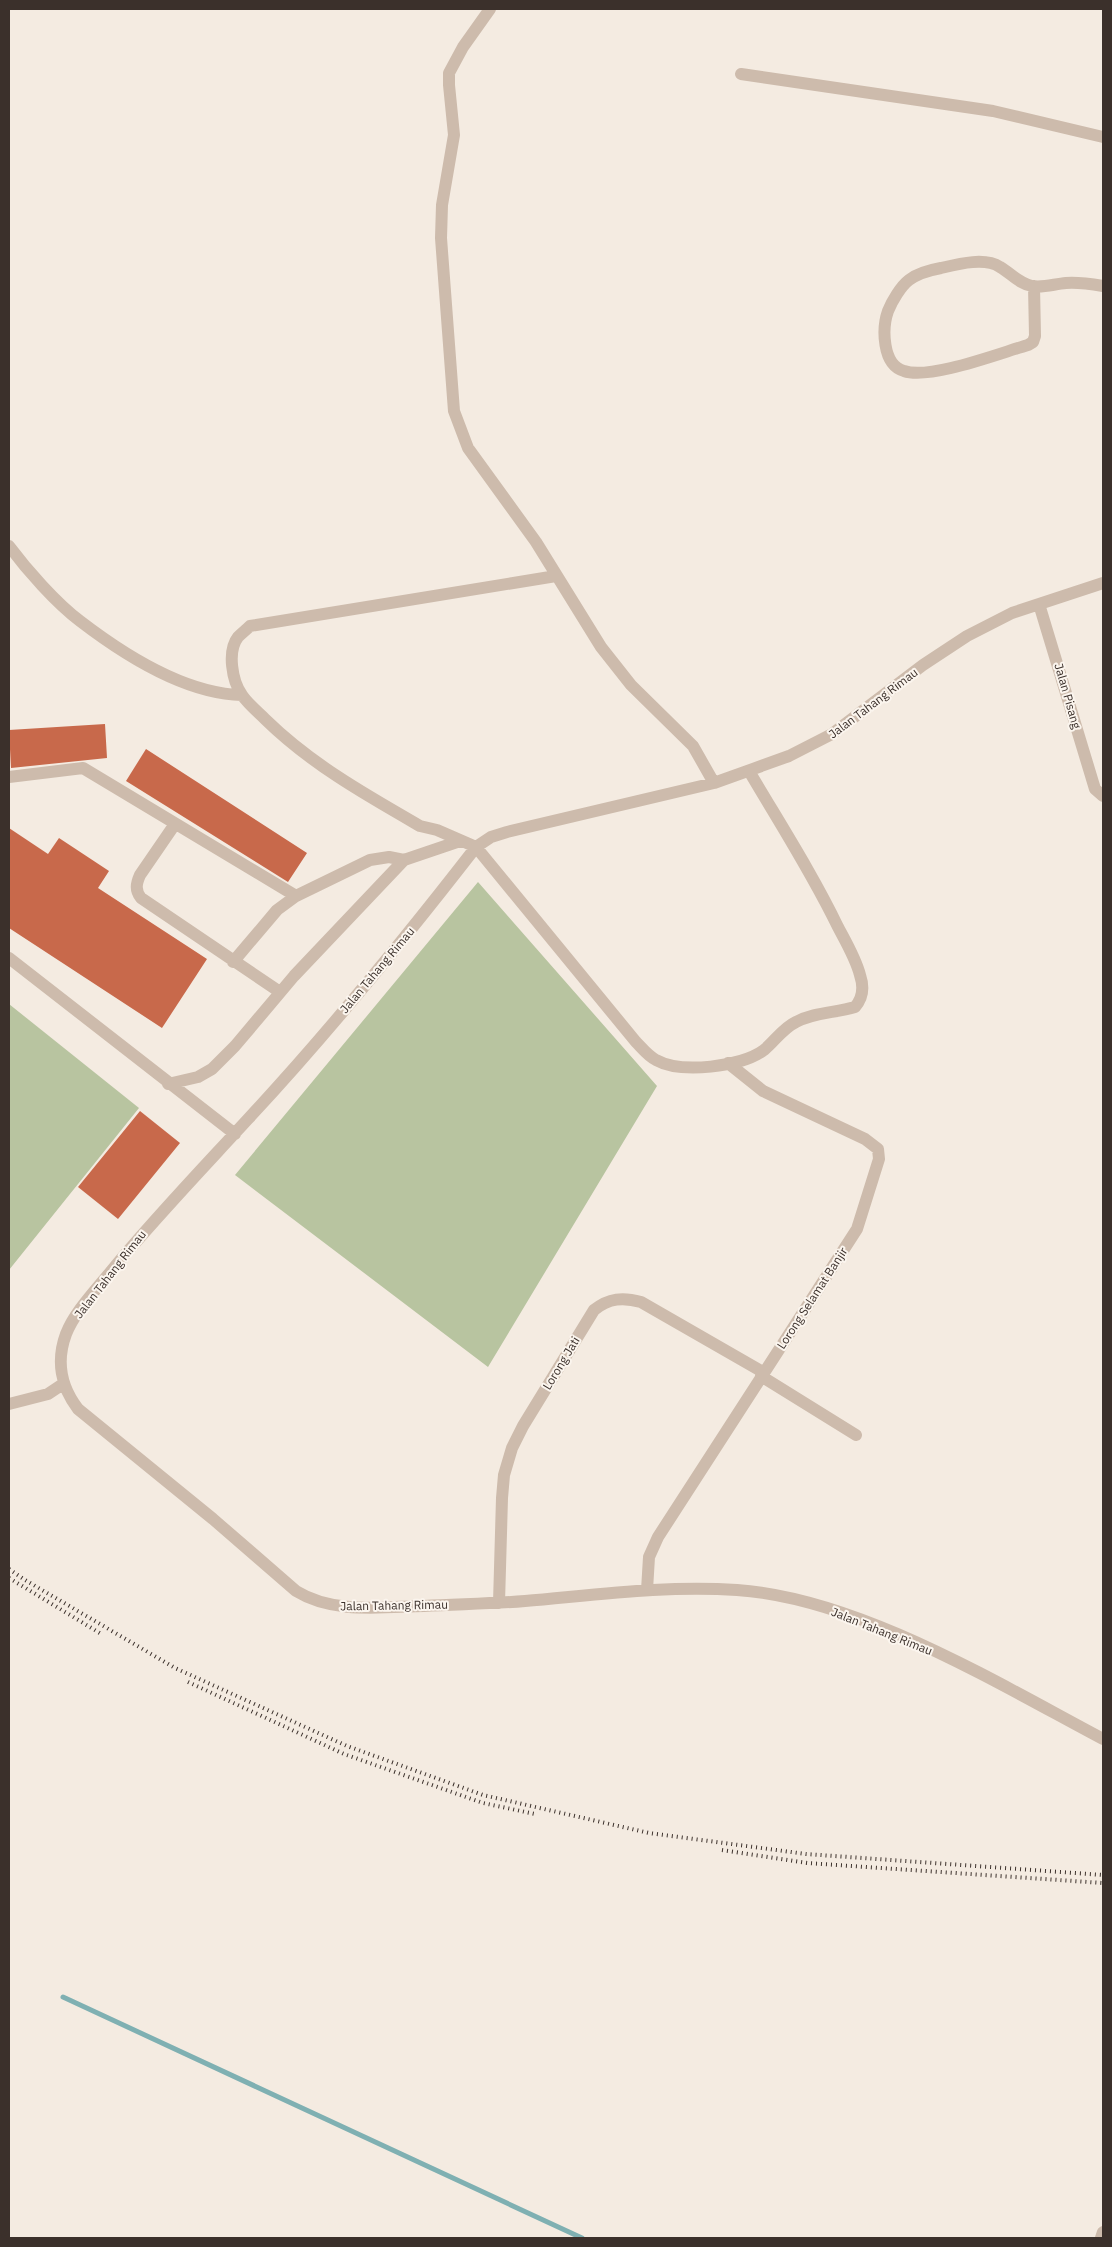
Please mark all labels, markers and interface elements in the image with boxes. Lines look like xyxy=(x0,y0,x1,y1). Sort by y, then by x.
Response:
street label: Jalan Pisang xyxy=(1051,661,1085,731)
street label: Jalan Tahang Rimau xyxy=(825,665,921,741)
street label: Jalan Tahang Rimau xyxy=(337,924,417,1016)
street label: Jalan Tahang Rimau xyxy=(71,1227,149,1321)
street label: Lorong Selamat Banjir xyxy=(773,1244,851,1352)
street label: Lorong Jati xyxy=(539,1334,583,1392)
street label: Jalan Tahang Rimau xyxy=(340,1597,448,1613)
street label: Jalan Tahang Rimau xyxy=(829,1604,935,1658)

